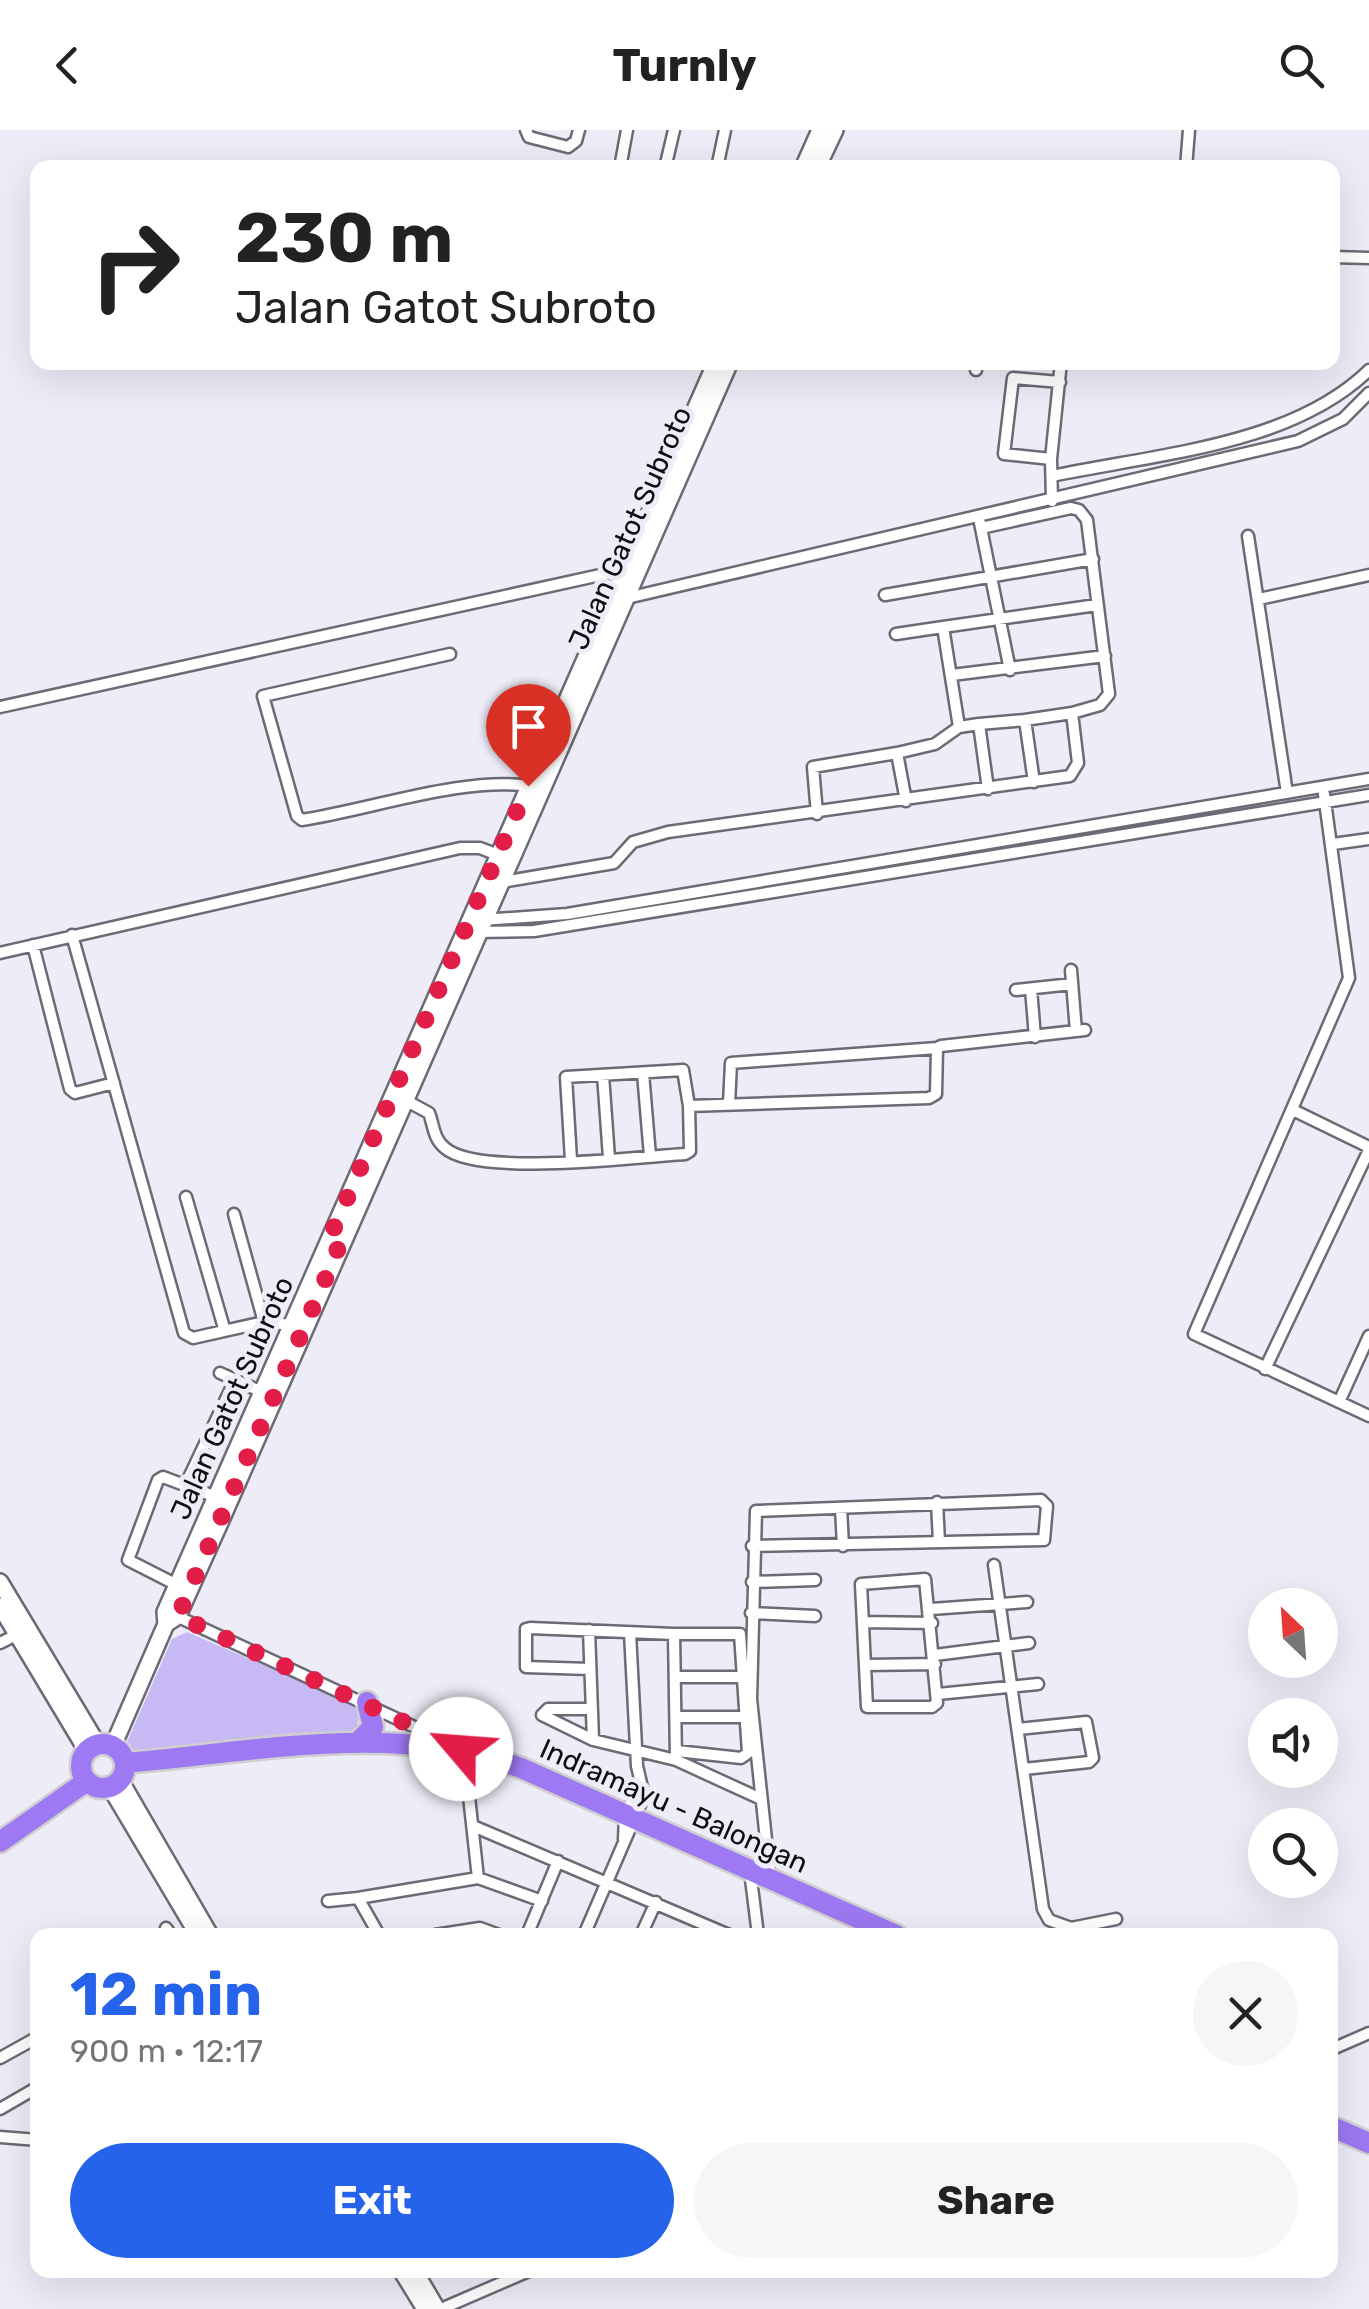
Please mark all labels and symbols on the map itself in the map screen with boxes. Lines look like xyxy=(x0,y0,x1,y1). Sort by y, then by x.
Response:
street label: Jalan Gatot Subroto xyxy=(562,401,698,655)
pin xyxy=(486,684,571,787)
street label: Jalan Gatot Subroto xyxy=(164,1271,300,1525)
north arrow xyxy=(1248,1588,1338,1678)
position arrow xyxy=(409,1697,513,1801)
street label: Indramayu - Balongan xyxy=(535,1732,813,1880)

